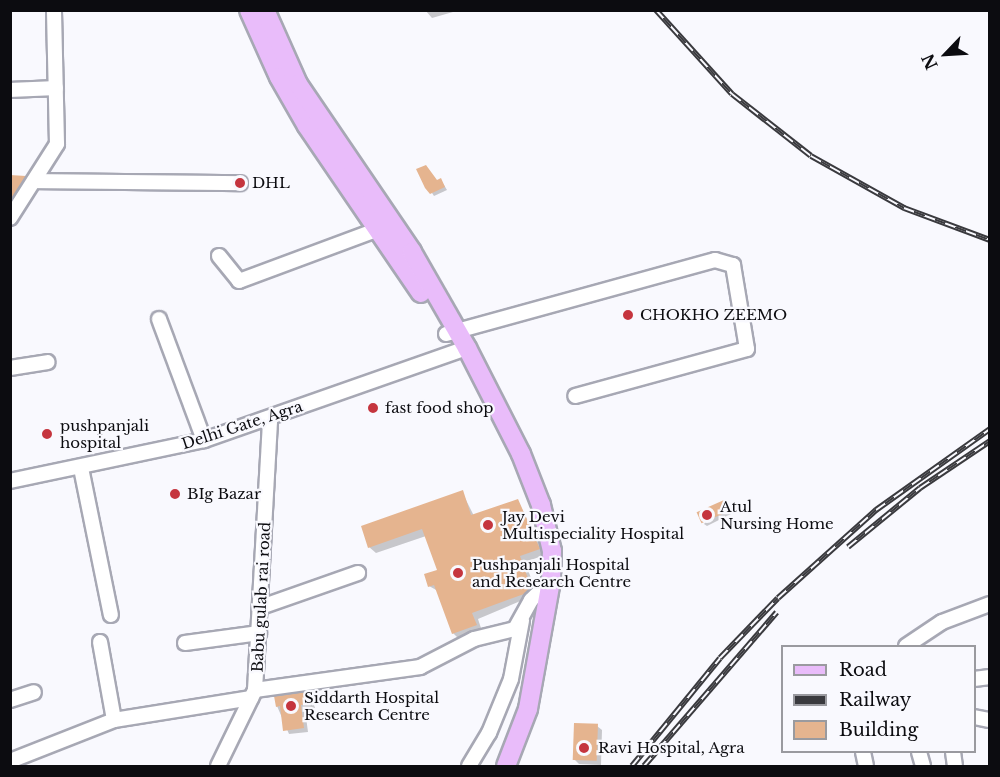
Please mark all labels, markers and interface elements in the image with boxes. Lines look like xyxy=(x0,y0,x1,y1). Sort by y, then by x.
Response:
north arrow xyxy=(916,24,976,84)
text: N xyxy=(917,51,942,73)
place label: DHL xyxy=(252,174,290,192)
marker: DHL xyxy=(233,176,247,190)
place label: CHOKHO ZEEMO xyxy=(640,306,787,324)
marker: CHOKHO ZEEMO xyxy=(621,308,635,322)
street label: Delhi Gate, Agra xyxy=(179,397,305,453)
place label: fast food shop xyxy=(385,399,493,417)
marker: fast food shop xyxy=(366,401,380,415)
place label: pushpanjali hospital xyxy=(60,416,149,451)
marker: pushpanjali hospital xyxy=(38,425,56,443)
place label: BIg Bazar xyxy=(187,485,261,503)
marker: BIg Bazar xyxy=(168,487,182,501)
place label: Atul Nursing Home xyxy=(720,497,834,532)
marker: Atul Nursing Home xyxy=(698,506,716,524)
place label: Jay Devi Multispeciality Hospital xyxy=(502,507,685,542)
marker: Jay Devi Multispeciality Hospital xyxy=(479,516,497,534)
street label: Babu gulab rai road xyxy=(248,521,274,673)
place label: Pushpanjali Hospital and Research Centre xyxy=(472,555,631,590)
marker: Pushpanjali Hospital and Research Centre xyxy=(449,564,467,582)
legend xyxy=(781,645,976,753)
text: Road xyxy=(839,659,887,681)
place label: Siddarth Hospital Research Centre xyxy=(304,688,439,723)
text: Railway xyxy=(839,689,911,711)
marker: Siddarth Hospital Research Centre xyxy=(282,697,300,715)
text: Building xyxy=(839,719,918,741)
marker: Ravi Hospital, Agra xyxy=(575,739,593,757)
place label: Ravi Hospital, Agra xyxy=(598,739,745,757)

